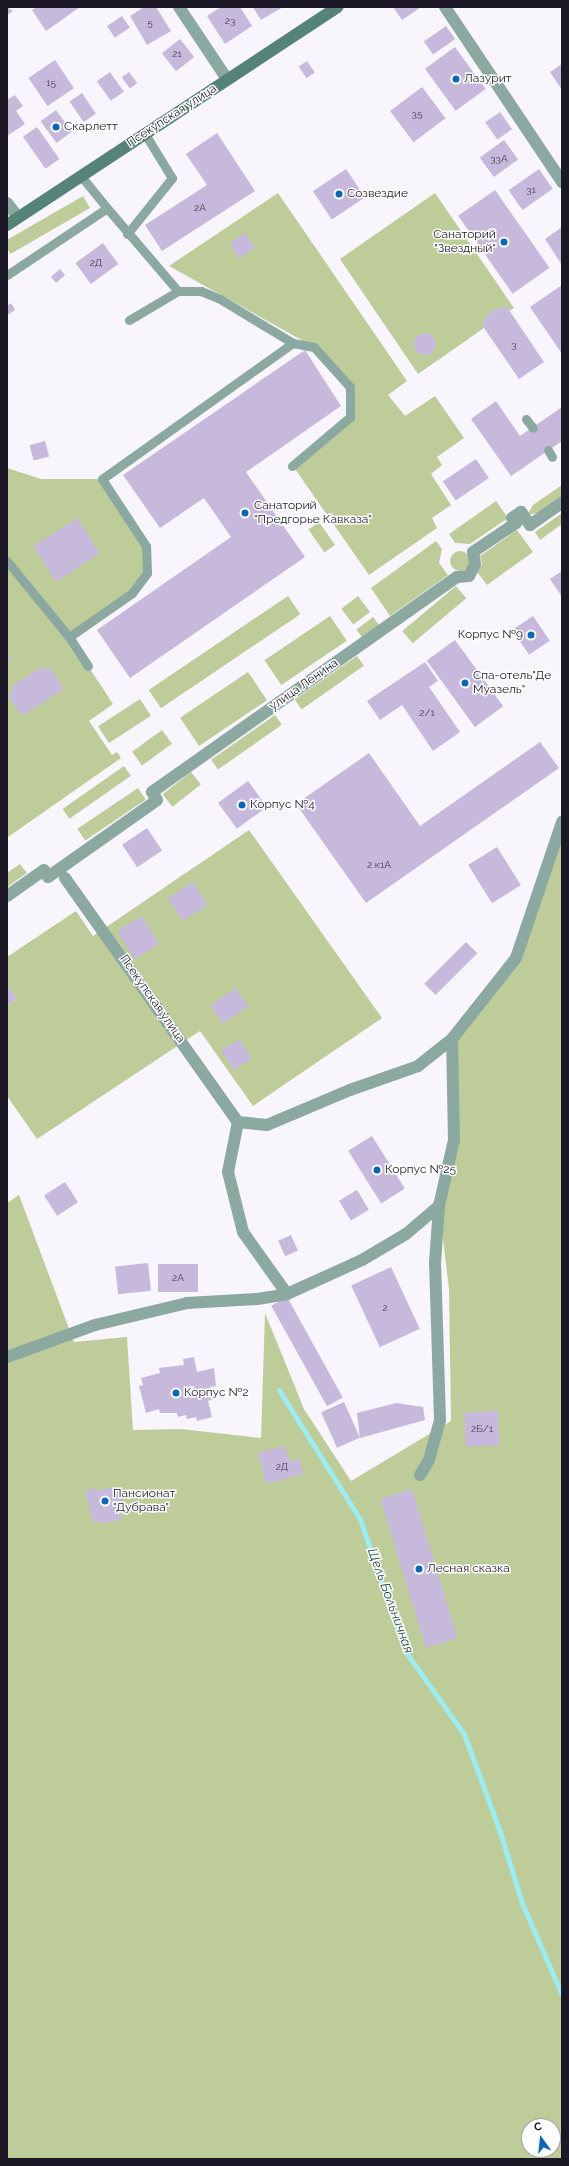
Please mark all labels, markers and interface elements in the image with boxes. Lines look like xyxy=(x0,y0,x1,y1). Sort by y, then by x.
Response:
house number: 23 xyxy=(225,15,235,27)
house number: 5 xyxy=(147,17,153,29)
house number: 21 xyxy=(172,48,182,60)
place label: Лазурит xyxy=(464,72,512,86)
marker: Лазурит xyxy=(451,74,461,84)
house number: 15 xyxy=(46,77,56,89)
street label: Псекупская улица xyxy=(124,82,220,150)
house number: 35 xyxy=(412,108,422,120)
place label: Скарлетт xyxy=(64,120,118,134)
marker: Скарлетт xyxy=(51,122,61,132)
house number: 33А xyxy=(490,153,508,165)
house number: 31 xyxy=(526,184,536,196)
place label: Созвездие xyxy=(347,187,408,201)
marker: Созвездие xyxy=(334,189,344,199)
house number: 2А xyxy=(194,202,206,214)
place label: Санаторий "Звездный" xyxy=(433,228,496,256)
marker: Санаторий "Звездный" xyxy=(499,237,509,247)
house number: 2Д xyxy=(90,257,102,269)
house number: 3 xyxy=(511,339,517,351)
place label: Санаторий "Предгорье Кавказа" xyxy=(254,499,372,527)
marker: Санаторий "Предгорье Кавказа" xyxy=(239,507,251,519)
place label: Корпус №9 xyxy=(458,628,523,642)
marker: Корпус №9 xyxy=(526,630,536,640)
street label: улица Ленина xyxy=(267,656,341,714)
place label: Спа-отель"Де Муазель" xyxy=(473,669,551,697)
marker: Спа-отель"Де Муазель" xyxy=(460,678,470,688)
house number: 2/1 xyxy=(419,707,435,719)
place label: Корпус №4 xyxy=(250,798,315,812)
marker: Корпус №4 xyxy=(237,800,247,810)
house number: 2 к1А xyxy=(367,859,391,871)
street label: Псекупская улица xyxy=(116,952,188,1046)
place label: Корпус №25 xyxy=(385,1163,456,1177)
marker: Корпус №25 xyxy=(372,1165,382,1175)
house number: 2А xyxy=(172,1272,184,1284)
house number: 2 xyxy=(382,1302,388,1314)
place label: Корпус №2 xyxy=(184,1386,248,1400)
marker: Корпус №2 xyxy=(171,1388,181,1398)
house number: 2Б/1 xyxy=(471,1423,493,1435)
house number: 2Д xyxy=(276,1461,288,1473)
place label: Пансионат "Дубрава" xyxy=(113,1487,175,1515)
marker: Пансионат "Дубрава" xyxy=(100,1496,110,1506)
water label: Щель Больничная xyxy=(364,1546,416,1656)
place label: Лесная сказка xyxy=(427,1562,510,1576)
marker: Лесная сказка xyxy=(414,1564,424,1574)
north arrow xyxy=(521,2118,561,2158)
text: С xyxy=(533,2120,543,2134)

